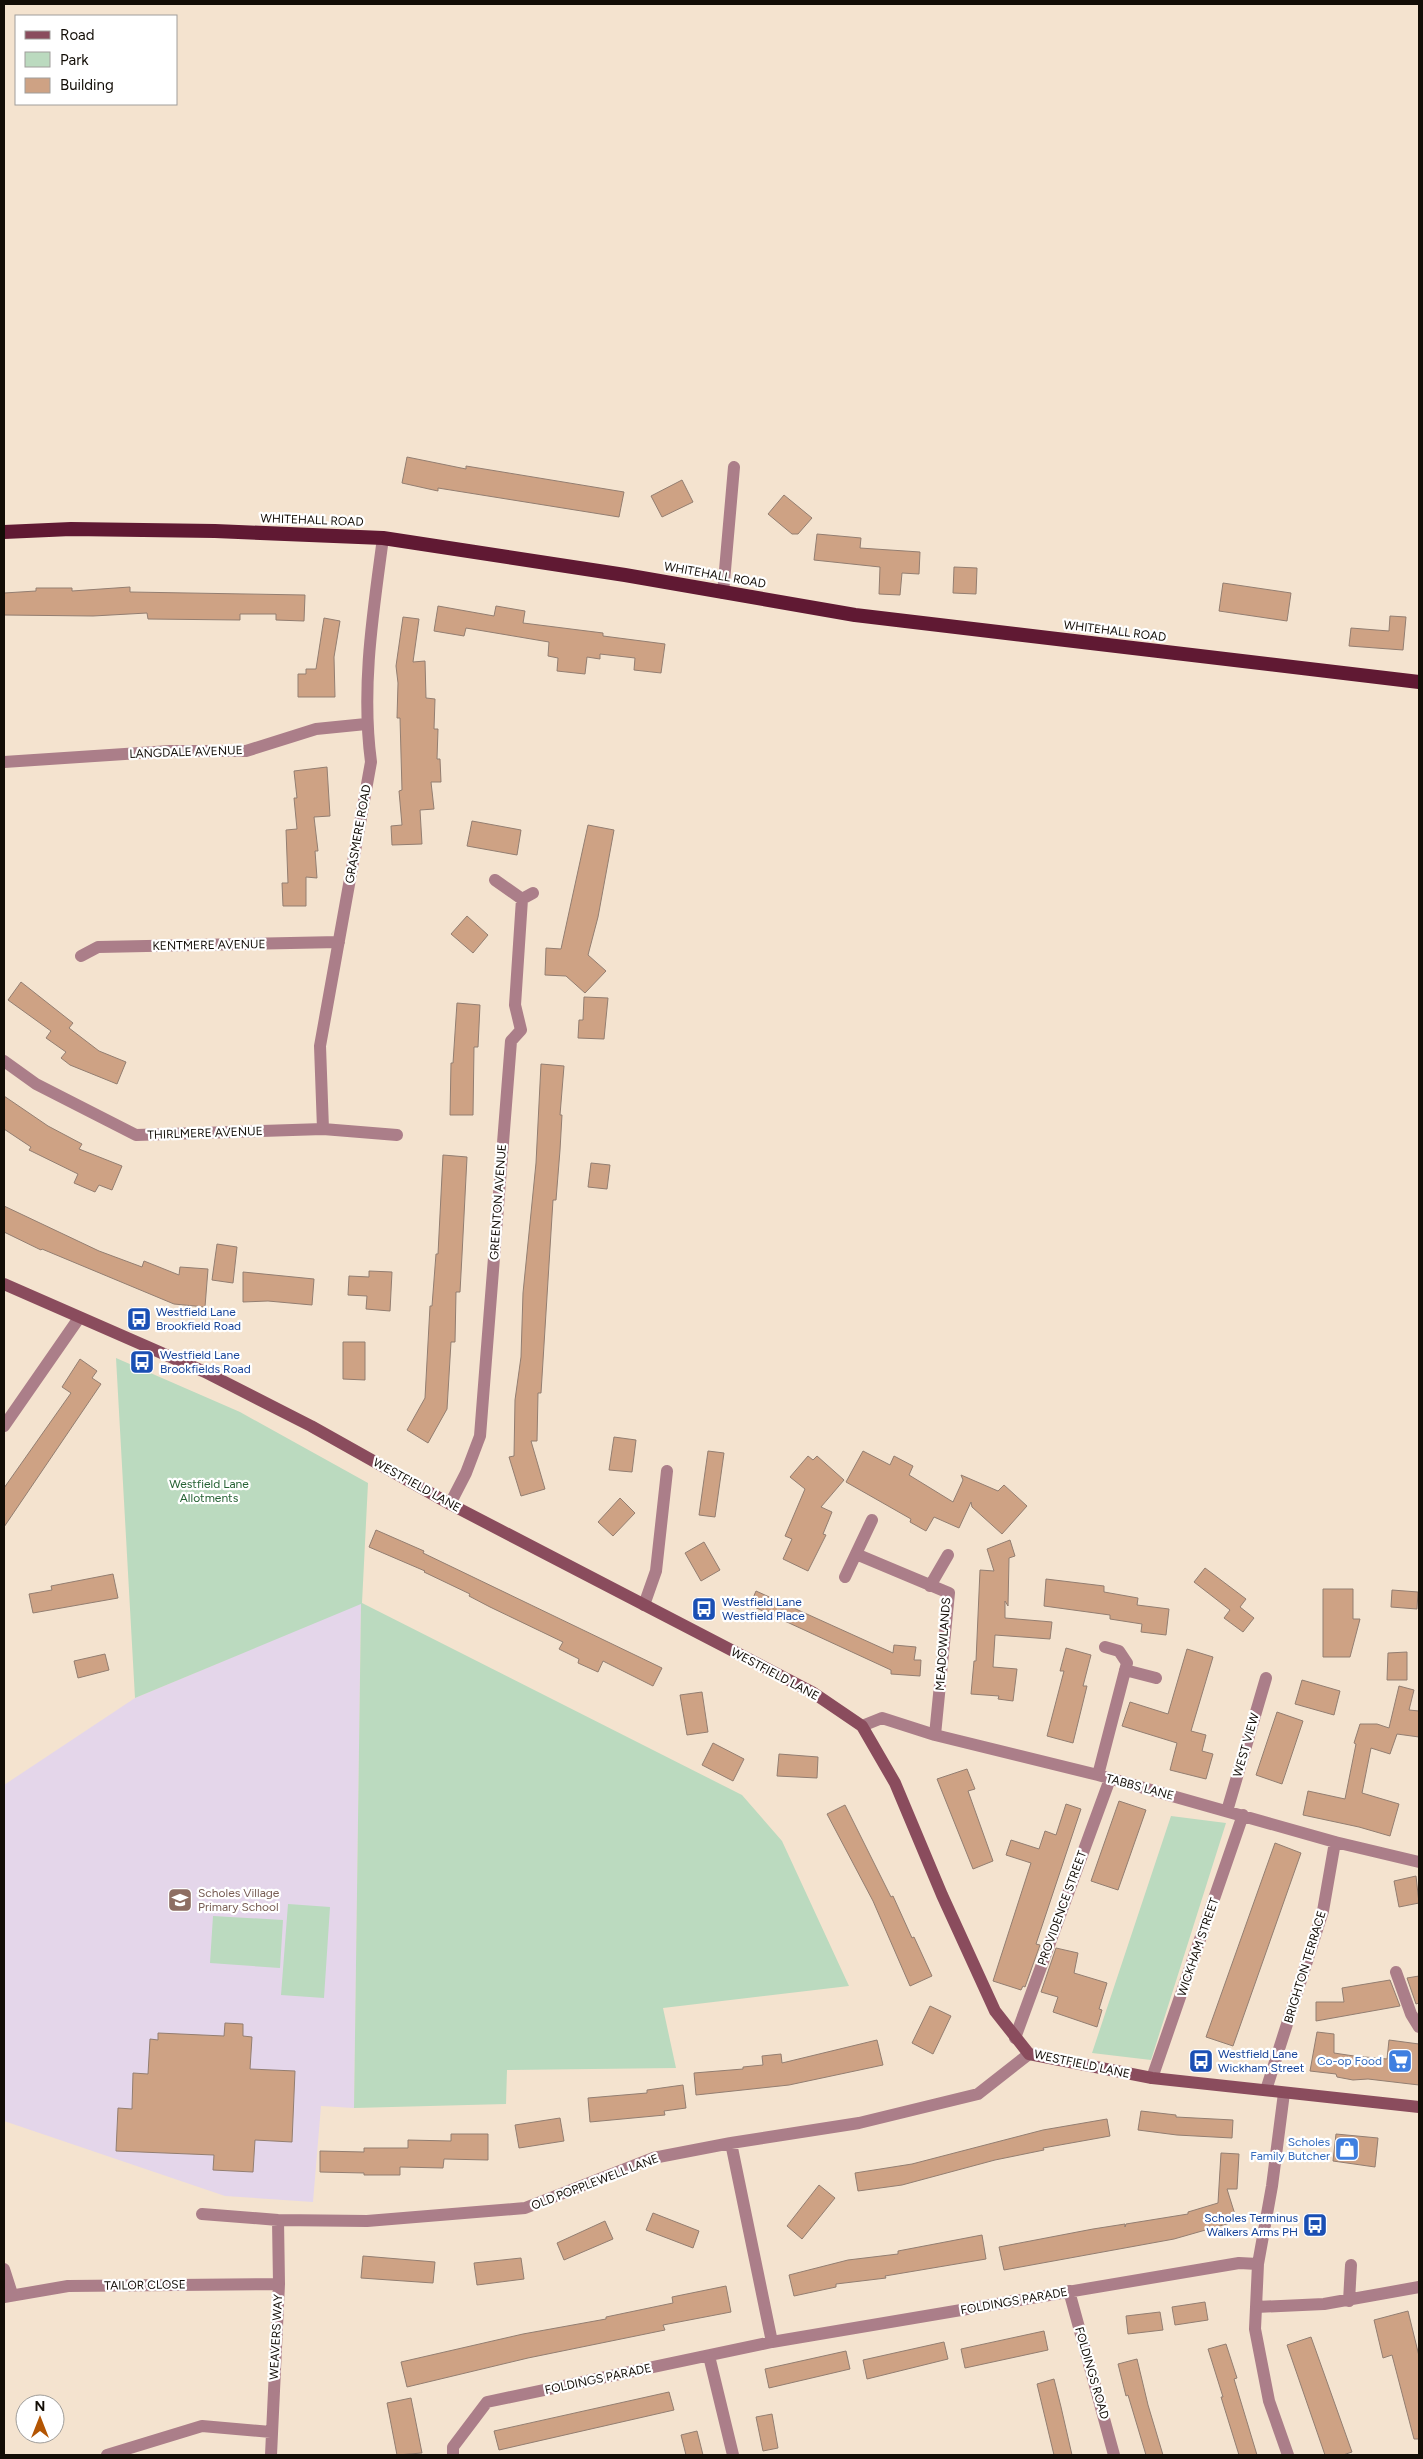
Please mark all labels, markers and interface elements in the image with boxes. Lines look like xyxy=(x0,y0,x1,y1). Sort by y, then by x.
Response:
legend xyxy=(15,15,178,105)
text: Road xyxy=(60,26,95,44)
text: Park xyxy=(60,51,89,69)
text: Building xyxy=(60,76,114,94)
street label: WHITEHALL ROAD xyxy=(260,511,364,529)
street label: WHITEHALL ROAD xyxy=(663,559,767,591)
street label: WHITEHALL ROAD xyxy=(1063,618,1167,644)
street label: LANGDALE AVENUE xyxy=(129,743,243,761)
street label: GRASMERE ROAD xyxy=(342,783,374,885)
street label: KENTMERE AVENUE xyxy=(152,937,266,953)
street label: THIRLMERE AVENUE xyxy=(147,1124,263,1142)
street label: GREENTON AVENUE xyxy=(487,1144,509,1260)
place label: Westfield Lane Brookfield Road xyxy=(156,1305,241,1333)
bus stop icon: Westfield Lane Brookfield Road xyxy=(126,1306,152,1332)
place label: Westfield Lane Brookfields Road xyxy=(160,1348,251,1376)
bus stop icon: Westfield Lane Brookfields Road xyxy=(129,1349,155,1375)
street label: WESTFIELD LANE xyxy=(371,1455,463,1515)
park label: Westfield Lane Allotments xyxy=(169,1477,249,1505)
place label: Westfield Lane Westfield Place xyxy=(722,1595,805,1623)
bus stop icon: Westfield Lane Westfield Place xyxy=(691,1596,717,1622)
street label: MEADOWLANDS xyxy=(933,1597,953,1691)
street label: WESTFIELD LANE xyxy=(729,1645,821,1703)
street label: WEST VIEW xyxy=(1230,1711,1262,1779)
street label: TABBS LANE xyxy=(1105,1771,1175,1803)
street label: PROVIDENCE STREET xyxy=(1035,1848,1089,1967)
place label: Scholes Village Primary School xyxy=(198,1886,280,1914)
school or university icon: Scholes Village Primary School xyxy=(167,1887,193,1913)
street label: WICKHAM STREET xyxy=(1175,1896,1222,1998)
street label: BRIGHTON TERRACE xyxy=(1281,1909,1329,2025)
street label: WESTFIELD LANE xyxy=(1033,2047,1131,2081)
place label: Westfield Lane Wickham Street xyxy=(1218,2047,1305,2075)
bus stop icon: Westfield Lane Wickham Street xyxy=(1188,2048,1214,2074)
supermarket icon: Co-op Food xyxy=(1387,2048,1413,2074)
place label: Co-op Food xyxy=(1317,2054,1382,2068)
place label: Scholes Family Butcher xyxy=(1250,2135,1330,2163)
shop icon: Scholes Family Butcher xyxy=(1334,2136,1360,2162)
street label: OLD POPPLEWELL LANE xyxy=(529,2151,661,2213)
place label: Scholes Terminus Walkers Arms PH xyxy=(1204,2211,1298,2239)
bus stop icon: Scholes Terminus Walkers Arms PH xyxy=(1302,2212,1328,2238)
street label: TAILOR CLOSE xyxy=(104,2277,186,2293)
street label: FOLDINGS PARADE xyxy=(959,2285,1069,2317)
street label: WEAVERS WAY xyxy=(267,2293,285,2380)
street label: FOLDINGS ROAD xyxy=(1072,2325,1112,2421)
street label: FOLDINGS PARADE xyxy=(544,2361,652,2397)
north arrow xyxy=(15,2394,65,2444)
text: N xyxy=(35,2398,45,2415)

